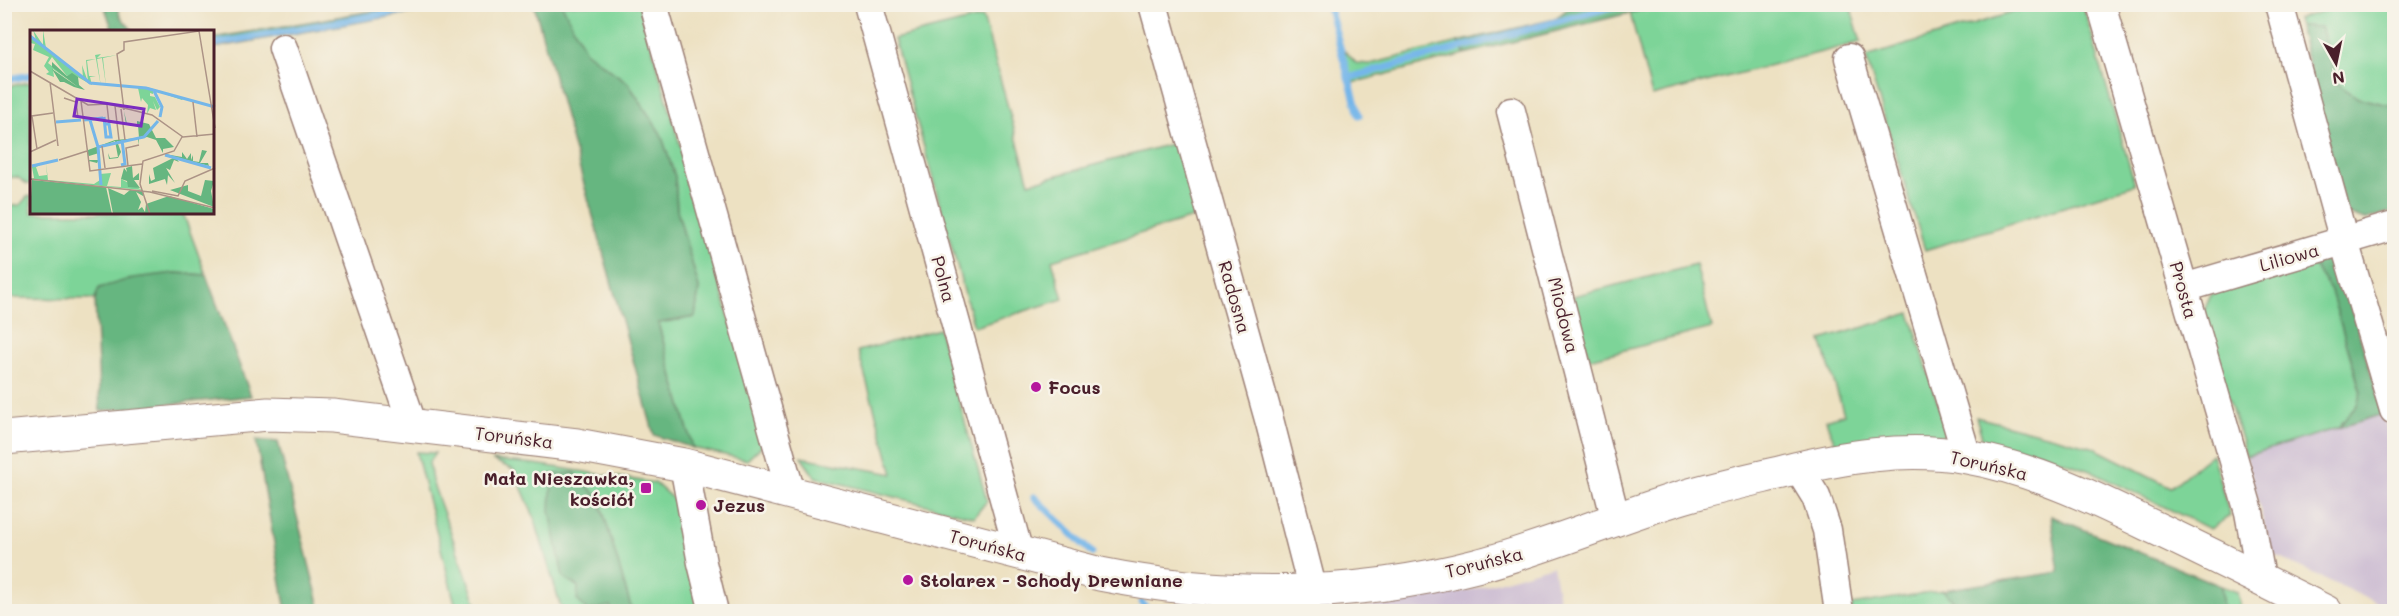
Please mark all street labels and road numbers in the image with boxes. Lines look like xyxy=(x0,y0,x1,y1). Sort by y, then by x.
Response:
street label: Liliowa xyxy=(2256,237,2322,277)
street label: Polna xyxy=(926,253,962,305)
street label: Radosna xyxy=(1213,258,1257,336)
street label: Prosta xyxy=(2164,259,2204,321)
street label: Miodowa xyxy=(1543,274,1585,356)
street label: Toruńska xyxy=(473,420,555,454)
street label: Toruńska xyxy=(1948,444,2030,486)
street label: Toruńska xyxy=(947,523,1029,567)
street label: Toruńska xyxy=(1443,541,1525,583)

